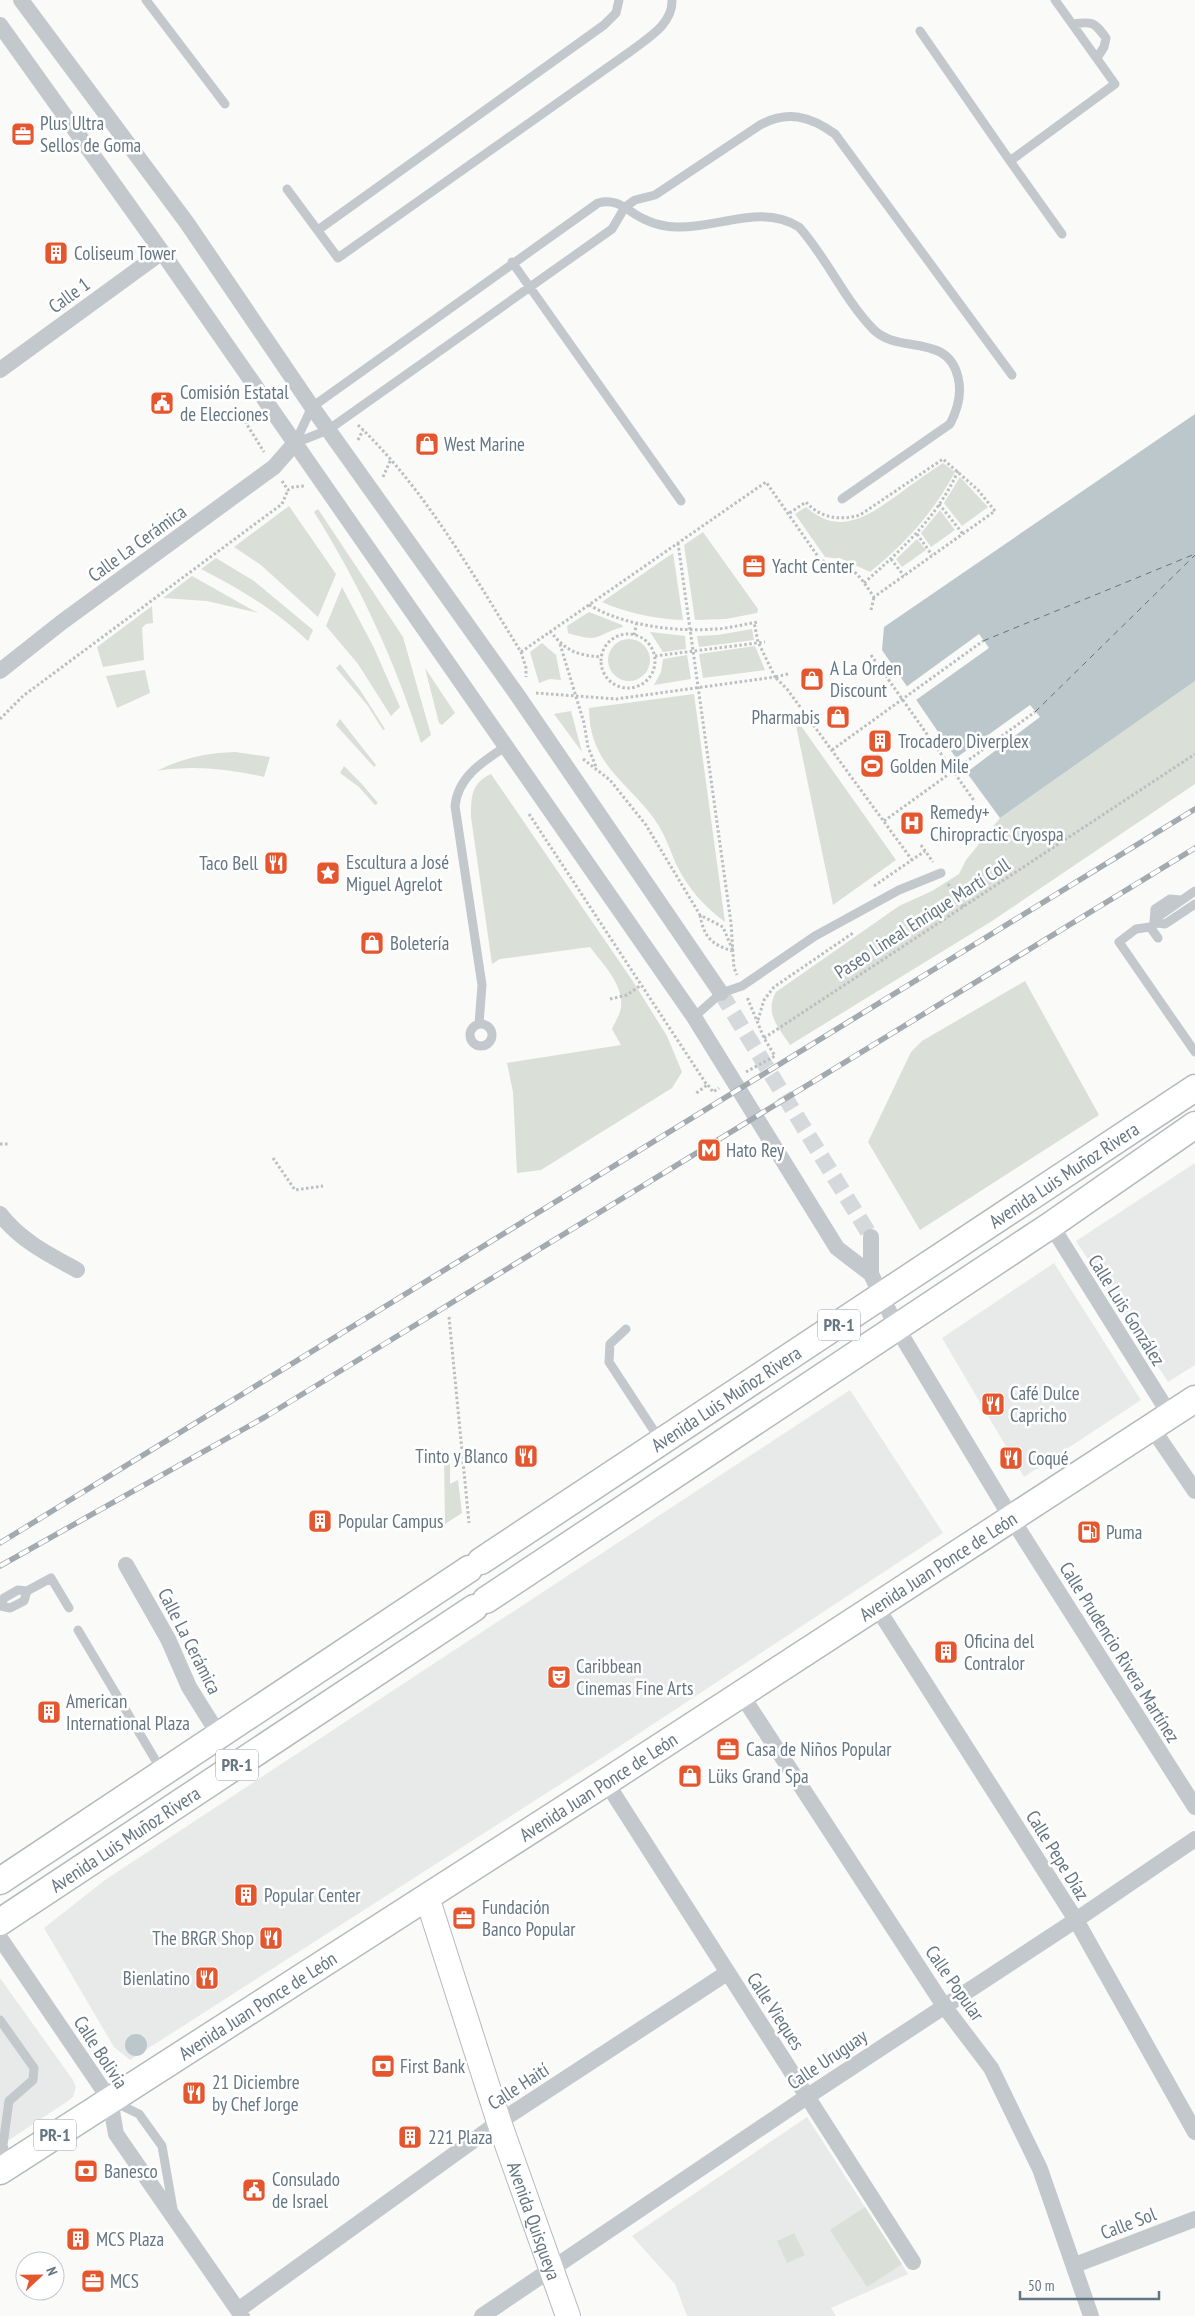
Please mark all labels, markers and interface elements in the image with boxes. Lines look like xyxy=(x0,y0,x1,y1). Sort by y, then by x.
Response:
place label: Plus Ultra Sellos de Goma xyxy=(40,111,141,157)
office icon: Plus Ultra Sellos de Goma xyxy=(10,121,36,147)
building icon: Coliseum Tower xyxy=(43,240,69,266)
place label: Coliseum Tower xyxy=(74,241,177,265)
street label: Calle 1 xyxy=(44,272,94,318)
place label: Comisión Estatal de Elecciones xyxy=(180,380,289,426)
public building icon: Comisión Estatal de Elecciones xyxy=(149,390,175,416)
shop icon: West Marine xyxy=(414,431,440,457)
place label: West Marine xyxy=(444,432,525,456)
street label: Calle La Cerámica xyxy=(83,499,191,587)
office icon: Yacht Center xyxy=(741,553,767,579)
place label: Yacht Center xyxy=(772,554,855,578)
place label: A La Orden Discount xyxy=(830,656,902,702)
shop icon: A La Orden Discount xyxy=(799,666,825,692)
shop icon: Pharmabis xyxy=(825,704,851,730)
place label: Pharmabis xyxy=(752,705,820,729)
building icon: Trocadero Diverplex xyxy=(867,728,893,754)
place label: Trocadero Diverplex xyxy=(898,729,1029,753)
sports icon: Golden Mile xyxy=(859,753,885,779)
place label: Golden Mile xyxy=(890,754,969,778)
place label: Remedy+ Chiropractic Cryospa xyxy=(930,800,1064,846)
hospital icon: Remedy+ Chiropractic Cryospa xyxy=(899,810,925,836)
restaurant icon: Taco Bell xyxy=(263,850,289,876)
place label: Escultura a José Miguel Agrelot xyxy=(346,850,449,896)
place label: Taco Bell xyxy=(199,851,259,875)
street label: Paseo Lineal Enrique Martí Coll xyxy=(830,852,1015,984)
place icon: Escultura a José Miguel Agrelot xyxy=(315,860,341,886)
shop icon: Boletería xyxy=(359,930,385,956)
place label: Boletería xyxy=(390,931,449,955)
street label: Avenida Luis Muñoz Rivera xyxy=(984,1117,1143,1233)
metro station icon: Hato Rey xyxy=(696,1137,722,1163)
place label: Hato Rey xyxy=(726,1138,785,1162)
street label: Calle Luis González xyxy=(1083,1250,1171,1370)
road number: PR-1 xyxy=(818,1310,860,1340)
street label: Avenida Luis Muñoz Rivera xyxy=(647,1340,806,1457)
place label: Café Dulce Capricho xyxy=(1010,1381,1080,1427)
restaurant icon: Café Dulce Capricho xyxy=(980,1391,1006,1417)
restaurant icon: Tinto y Blanco xyxy=(513,1443,539,1469)
place label: Tinto y Blanco xyxy=(415,1444,508,1468)
restaurant icon: Coqué xyxy=(998,1445,1024,1471)
place label: Coqué xyxy=(1028,1446,1069,1470)
street label: Avenida Juan Ponce de León xyxy=(855,1506,1021,1626)
building icon: Popular Campus xyxy=(307,1508,333,1534)
place label: Popular Campus xyxy=(338,1509,443,1533)
fuel station icon: Puma xyxy=(1076,1519,1102,1545)
place label: Puma xyxy=(1106,1520,1142,1544)
street label: Calle Prudencio Rivera Martínez xyxy=(1055,1557,1186,1747)
street label: Calle La Cerámica xyxy=(153,1584,227,1698)
place label: Oficina del Contralor xyxy=(964,1629,1035,1675)
building icon: Oficina del Contralor xyxy=(933,1639,959,1665)
place label: Caribbean Cinemas Fine Arts xyxy=(576,1654,693,1700)
theatre icon: Caribbean Cinemas Fine Arts xyxy=(546,1664,572,1690)
place label: American International Plaza xyxy=(66,1689,190,1735)
building icon: American International Plaza xyxy=(36,1699,62,1725)
street label: Avenida Juan Ponce de León xyxy=(515,1727,682,1847)
office icon: Casa de Niños Popular xyxy=(715,1736,741,1762)
place label: Casa de Niños Popular xyxy=(746,1737,892,1761)
road number: PR-1 xyxy=(216,1750,258,1780)
shop icon: Lüks Grand Spa xyxy=(677,1763,703,1789)
place label: Lüks Grand Spa xyxy=(708,1764,809,1788)
street label: Avenida Luis Muñoz Rivera xyxy=(46,1781,205,1897)
street label: Calle Pepe Díaz xyxy=(1021,1806,1095,1904)
building icon: Popular Center xyxy=(233,1882,259,1908)
place label: Popular Center xyxy=(264,1883,361,1907)
place label: Fundación Banco Popular xyxy=(482,1895,576,1941)
office icon: Fundación Banco Popular xyxy=(451,1905,477,1931)
restaurant icon: The BRGR Shop xyxy=(258,1925,284,1951)
place label: The BRGR Shop xyxy=(152,1926,254,1950)
street label: Calle Popular xyxy=(920,1941,990,2026)
street label: Avenida Juan Ponce de León xyxy=(174,1946,341,2065)
restaurant icon: Bienlatino xyxy=(194,1965,220,1991)
place label: Bienlatino xyxy=(123,1966,190,1990)
street label: Calle Vieques xyxy=(742,1968,810,2054)
street label: Calle Bolivia xyxy=(69,2011,133,2093)
street label: Calle Uruguay xyxy=(782,2023,872,2094)
bank icon: First Bank xyxy=(370,2053,396,2079)
place label: First Bank xyxy=(400,2054,466,2078)
street label: Calle Haití xyxy=(483,2057,553,2115)
place label: 21 Diciembre by Chef Jorge xyxy=(212,2070,300,2116)
restaurant icon: 21 Diciembre by Chef Jorge xyxy=(181,2080,207,2106)
road number: PR-1 xyxy=(34,2120,76,2150)
building icon: 221 Plaza xyxy=(397,2124,423,2150)
place label: 221 Plaza xyxy=(428,2125,493,2149)
bank icon: Banesco xyxy=(73,2158,99,2184)
street label: Avenida Quisqueya xyxy=(502,2158,566,2283)
place label: Banesco xyxy=(104,2159,158,2183)
place label: Consulado de Israel xyxy=(272,2167,340,2213)
public building icon: Consulado de Israel xyxy=(241,2177,267,2203)
street label: Calle Sol xyxy=(1097,2201,1160,2245)
building icon: MCS Plaza xyxy=(65,2226,91,2252)
place label: MCS Plaza xyxy=(96,2227,164,2251)
north arrow xyxy=(15,2251,65,2301)
text: N xyxy=(42,2264,62,2278)
office icon: MCS xyxy=(80,2268,106,2294)
scale bar xyxy=(1020,2268,1159,2300)
place label: MCS xyxy=(110,2269,139,2293)
text: 50 m xyxy=(1028,2276,1054,2295)

